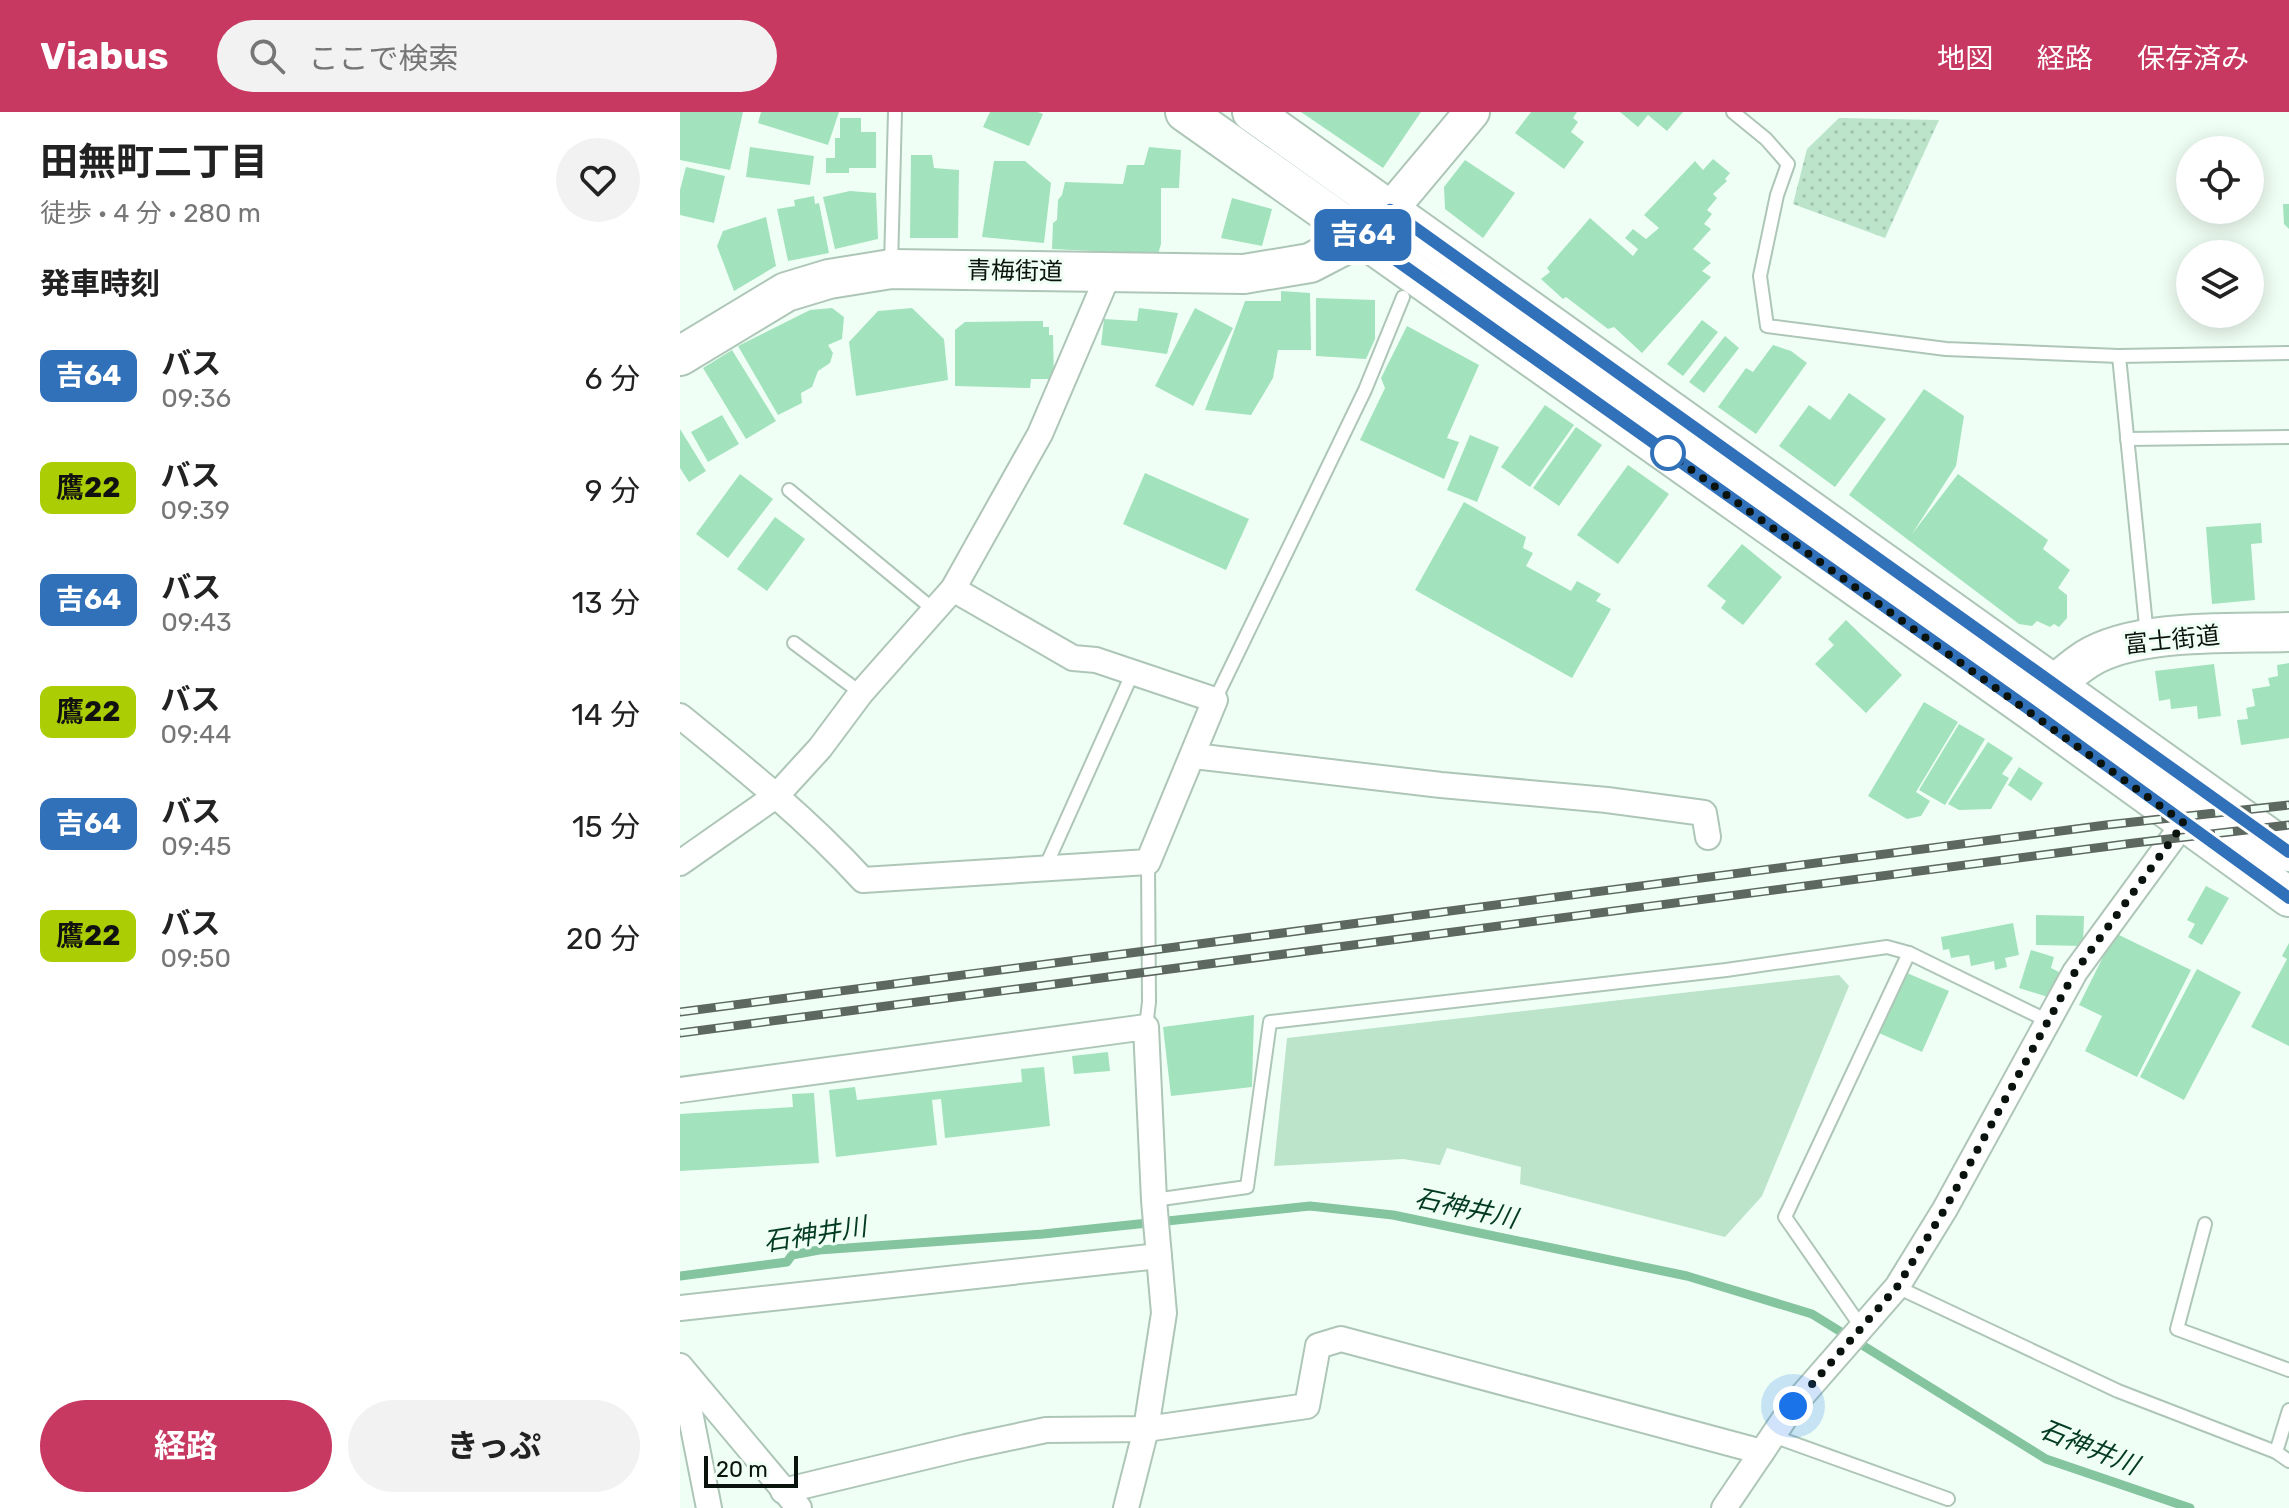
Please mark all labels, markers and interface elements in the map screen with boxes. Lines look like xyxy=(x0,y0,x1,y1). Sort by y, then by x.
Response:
search box xyxy=(217,20,777,92)
text: Viabus xyxy=(40,33,169,79)
icon: search xyxy=(245,34,289,78)
text: ここで検索 xyxy=(309,41,459,77)
text: 地図 xyxy=(1937,42,1993,75)
text: 経路 xyxy=(2037,42,2093,75)
text: 保存済み xyxy=(2137,42,2249,75)
map controls xyxy=(2176,136,2264,328)
button: locate xyxy=(2176,136,2264,224)
button: heart xyxy=(556,138,640,222)
text: 田無町二丁目 xyxy=(40,139,268,185)
text: 徒歩 · 4 分 · 280 m xyxy=(40,198,261,229)
line badge: 吉64 xyxy=(1317,209,1409,261)
text: 吉64 xyxy=(1330,218,1396,251)
button: layers xyxy=(2176,240,2264,328)
street label: 青梅街道 xyxy=(967,256,1063,286)
text: 発車時刻 xyxy=(40,266,160,302)
text: バス xyxy=(161,346,221,382)
text: 吉64 xyxy=(56,359,121,392)
text: 6 分 xyxy=(585,361,640,397)
text: 09:36 xyxy=(161,383,231,414)
unlabelled marker xyxy=(1651,436,1685,470)
text: バス xyxy=(160,458,220,494)
text: 鷹22 xyxy=(56,471,120,504)
text: 9 分 xyxy=(585,473,640,509)
text: 09:39 xyxy=(160,495,230,526)
text: バス xyxy=(161,570,221,606)
text: 吉64 xyxy=(56,583,121,616)
text: 13 分 xyxy=(572,585,640,621)
text: 09:43 xyxy=(161,607,232,638)
street label: 富士街道 xyxy=(2123,621,2221,659)
text: バス xyxy=(160,682,220,718)
text: 鷹22 xyxy=(56,695,120,728)
text: 14 分 xyxy=(571,697,640,733)
text: 09:44 xyxy=(160,719,231,750)
text: バス xyxy=(161,794,221,830)
text: 吉64 xyxy=(56,807,121,840)
text: 15 分 xyxy=(572,809,640,845)
text: 09:45 xyxy=(161,831,232,862)
text: バス xyxy=(160,906,220,942)
text: 鷹22 xyxy=(56,919,120,952)
text: 20 分 xyxy=(566,921,640,957)
text: 09:50 xyxy=(160,943,231,974)
water label: 石神井川 xyxy=(1412,1183,1523,1235)
water label: 石神井川 xyxy=(761,1211,872,1258)
your location xyxy=(1773,1386,1813,1426)
button: 経路 xyxy=(40,1400,332,1492)
button: きっぷ xyxy=(348,1400,640,1492)
water label: 石神井川 xyxy=(2035,1414,2146,1482)
scale bar xyxy=(704,1452,798,1488)
text: 20 m xyxy=(716,1456,768,1483)

